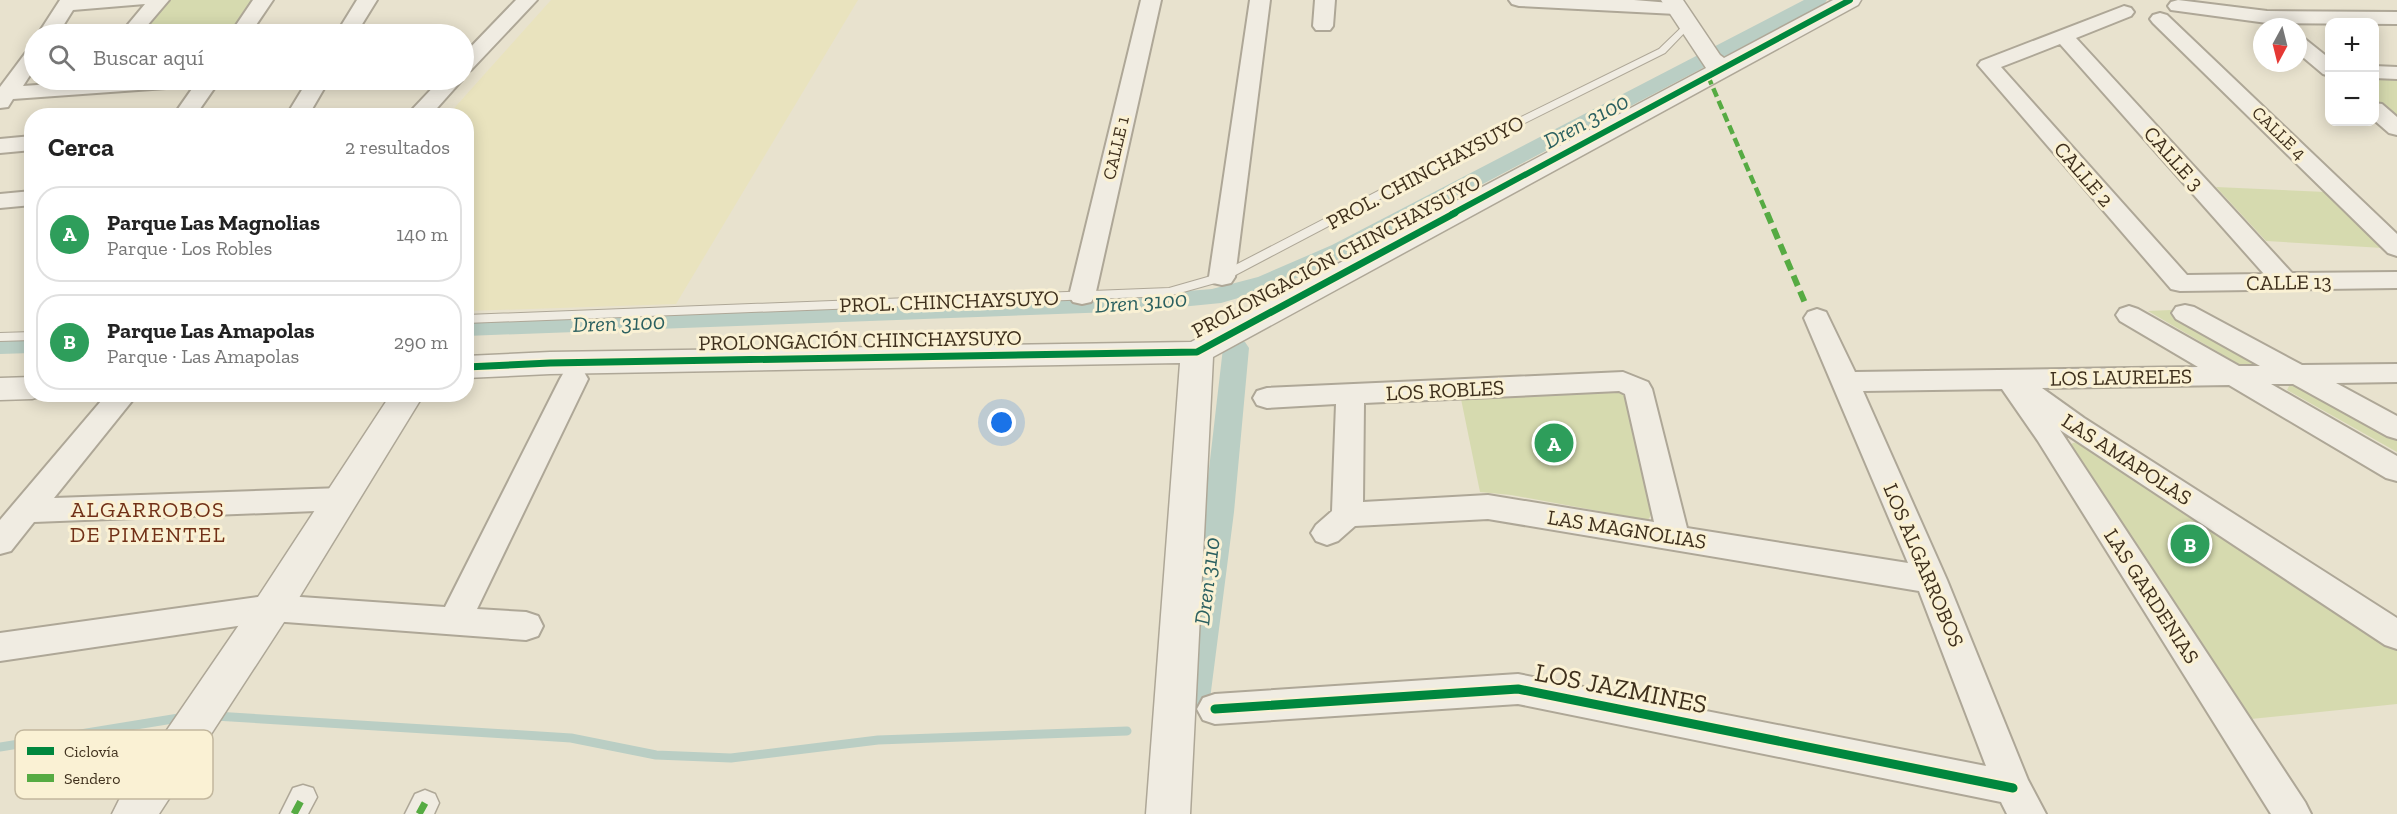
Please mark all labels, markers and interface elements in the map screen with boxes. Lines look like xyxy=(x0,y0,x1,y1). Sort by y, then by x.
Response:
north arrow xyxy=(2253,18,2307,72)
map controls xyxy=(2325,18,2379,126)
button: + xyxy=(2325,18,2379,72)
search box xyxy=(24,24,474,90)
icon: search xyxy=(45,41,78,74)
text: Buscar aquí xyxy=(93,44,204,71)
button: − xyxy=(2325,72,2379,126)
water label: Dren 3100 xyxy=(1539,87,1633,155)
street label: CALLE 4 xyxy=(2247,102,2311,164)
street label: PROL. CHINCHAYSUYO xyxy=(1322,109,1528,235)
street label: CALLE 1 xyxy=(1098,114,1134,182)
street label: CALLE 3 xyxy=(2139,121,2209,195)
text: Cerca xyxy=(48,131,114,163)
text: 2 resultados xyxy=(345,135,450,159)
street label: CALLE 2 xyxy=(2049,136,2119,212)
street label: PROLONGACIÓN CHINCHAYSUYO xyxy=(1187,169,1485,343)
text: Parque Las Magnolias xyxy=(107,209,320,236)
text: A xyxy=(63,222,76,246)
text: 140 m xyxy=(396,222,448,246)
text: Parque · Los Robles xyxy=(107,236,272,260)
street label: CALLE 13 xyxy=(2246,269,2332,295)
street label: PROL. CHINCHAYSUYO xyxy=(839,285,1059,317)
water label: Dren 3100 xyxy=(1094,285,1188,319)
water label: Dren 3100 xyxy=(572,308,666,338)
text: Parque Las Amapolas xyxy=(107,317,315,344)
street label: PROLONGACIÓN CHINCHAYSUYO xyxy=(698,325,1022,355)
text: B xyxy=(63,330,76,354)
text: 290 m xyxy=(394,330,448,354)
text: Parque · Las Amapolas xyxy=(107,344,299,368)
street label: LOS LAURELES xyxy=(2050,363,2192,391)
street label: LOS ROBLES xyxy=(1385,374,1505,406)
your location xyxy=(987,408,1016,437)
street label: LAS AMAPOLAS xyxy=(2058,408,2196,510)
pin: A xyxy=(1534,420,1574,466)
street label: LOS ALGARROBOS xyxy=(1878,480,1970,650)
district label: ALGARROBOS DE PIMENTEL xyxy=(70,496,226,548)
street label: LAS MAGNOLIAS xyxy=(1546,504,1708,554)
pin: B xyxy=(2170,522,2210,566)
street label: LAS GARDENIAS xyxy=(2099,524,2205,668)
water label: Dren 3110 xyxy=(1188,536,1226,626)
street label: LOS JAZMINES xyxy=(1532,656,1710,720)
legend xyxy=(15,730,213,799)
text: Ciclovía xyxy=(64,742,119,761)
text: Sendero xyxy=(64,769,120,788)

